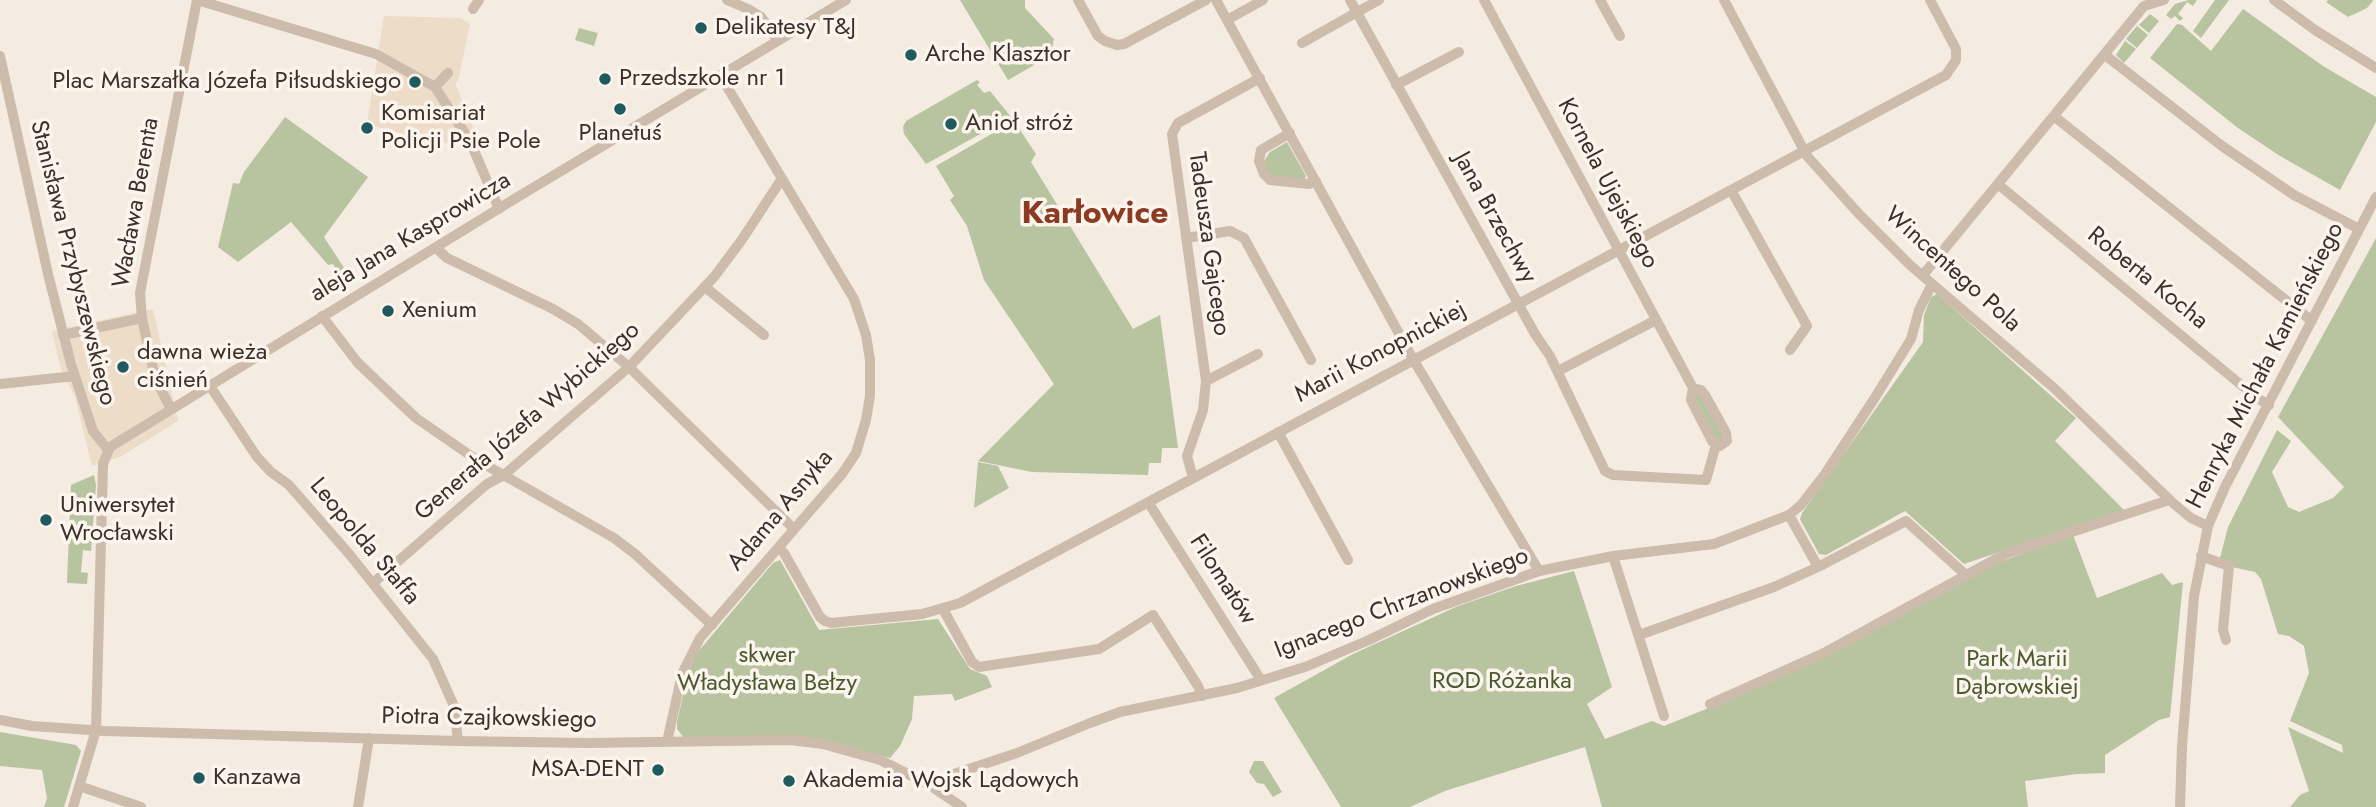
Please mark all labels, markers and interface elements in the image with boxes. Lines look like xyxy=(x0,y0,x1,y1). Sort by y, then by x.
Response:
place label: Delikatesy T&J xyxy=(715,14,856,42)
marker: Delikatesy T&J xyxy=(693,20,709,36)
place label: Arche Klasztor xyxy=(925,41,1071,69)
marker: Arche Klasztor xyxy=(903,47,919,63)
place label: Przedszkole nr 1 xyxy=(619,65,785,93)
place label: Plac Marszałka Józefa Piłsudskiego xyxy=(52,68,401,96)
marker: Przedszkole nr 1 xyxy=(597,71,613,87)
marker: Plac Marszałka Józefa Piłsudskiego xyxy=(407,74,423,90)
street label: Kornela Ujejskiego xyxy=(1550,94,1664,274)
place label: Komisariat Policji Psie Pole xyxy=(381,100,541,156)
marker: Planetuś xyxy=(612,101,628,117)
place label: Anioł stróż xyxy=(965,110,1073,138)
street label: Wacława Berenta xyxy=(108,116,166,290)
marker: Anioł stróż xyxy=(943,116,959,132)
street label: Stanisława Przybyszewskiego xyxy=(23,118,121,408)
marker: Komisariat Policji Psie Pole xyxy=(359,120,375,136)
place label: Planetuś xyxy=(578,120,662,148)
street label: Jana Brzechwy xyxy=(1446,147,1542,289)
street label: Tadeusza Gajcego xyxy=(1181,150,1235,338)
street label: aleja Jana Kasprowicza xyxy=(306,167,516,309)
district label: Karłowice xyxy=(1021,196,1169,234)
street label: Wincentego Pola xyxy=(1878,201,2026,339)
street label: Henryka Michała Kamieńskiego xyxy=(2181,218,2351,514)
street label: Roberta Kocha xyxy=(2081,222,2213,336)
street label: Marii Konopnickiej xyxy=(1290,296,1472,410)
place label: Xenium xyxy=(402,297,477,325)
marker: Xenium xyxy=(380,303,396,319)
street label: Generała Józefa Wybickiego xyxy=(410,316,646,528)
place label: dawna wieża ciśnień xyxy=(137,339,267,395)
marker: dawna wieża ciśnień xyxy=(115,359,131,375)
street label: Adama Asnyka xyxy=(722,445,840,577)
street label: Leopolda Staffa xyxy=(303,473,425,611)
place label: Uniwersytet Wrocławski xyxy=(60,492,174,548)
marker: Uniwersytet Wrocławski xyxy=(38,512,54,528)
street label: Filomatów xyxy=(1182,529,1262,631)
street label: Ignacego Chrzanowskiego xyxy=(1271,542,1533,666)
park label: skwer Władysława Bełzy xyxy=(677,642,857,698)
park label: Park Marii Dąbrowskiej xyxy=(1955,646,2079,702)
park label: ROD Różanka xyxy=(1432,668,1572,696)
street label: Piotra Czajkowskiego xyxy=(381,703,597,735)
place label: MSA-DENT xyxy=(531,756,644,784)
marker: MSA-DENT xyxy=(650,762,666,778)
place label: Kanzawa xyxy=(213,764,301,792)
place label: Akademia Wojsk Lądowych xyxy=(803,767,1079,795)
marker: Kanzawa xyxy=(191,770,207,786)
marker: Akademia Wojsk Lądowych xyxy=(781,773,797,789)

